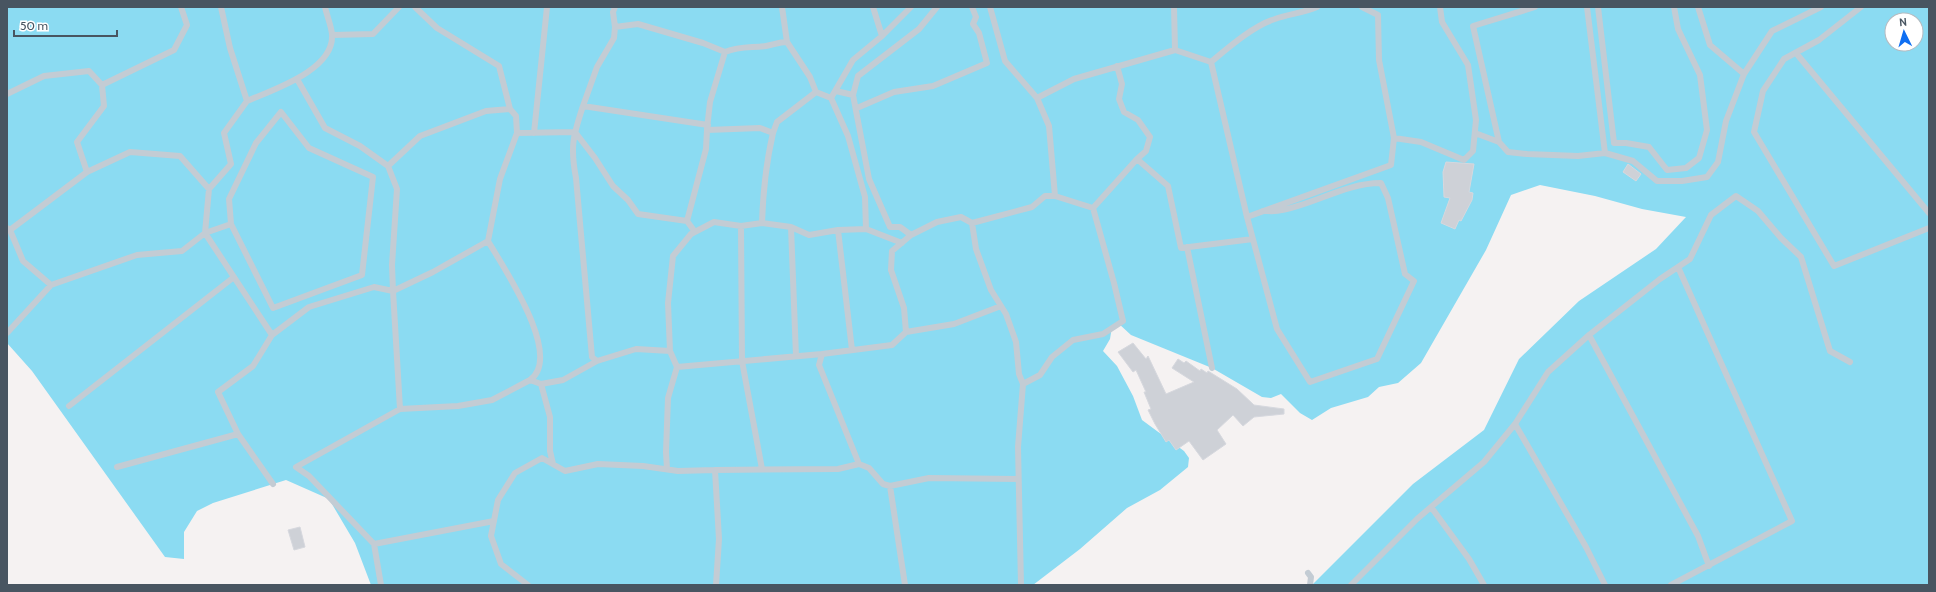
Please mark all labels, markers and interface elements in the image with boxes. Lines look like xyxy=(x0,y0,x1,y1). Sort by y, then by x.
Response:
scale bar xyxy=(14,12,117,38)
north arrow xyxy=(1884,12,1924,52)
text: N xyxy=(1899,15,1908,29)
text: 50 m xyxy=(20,18,48,33)

